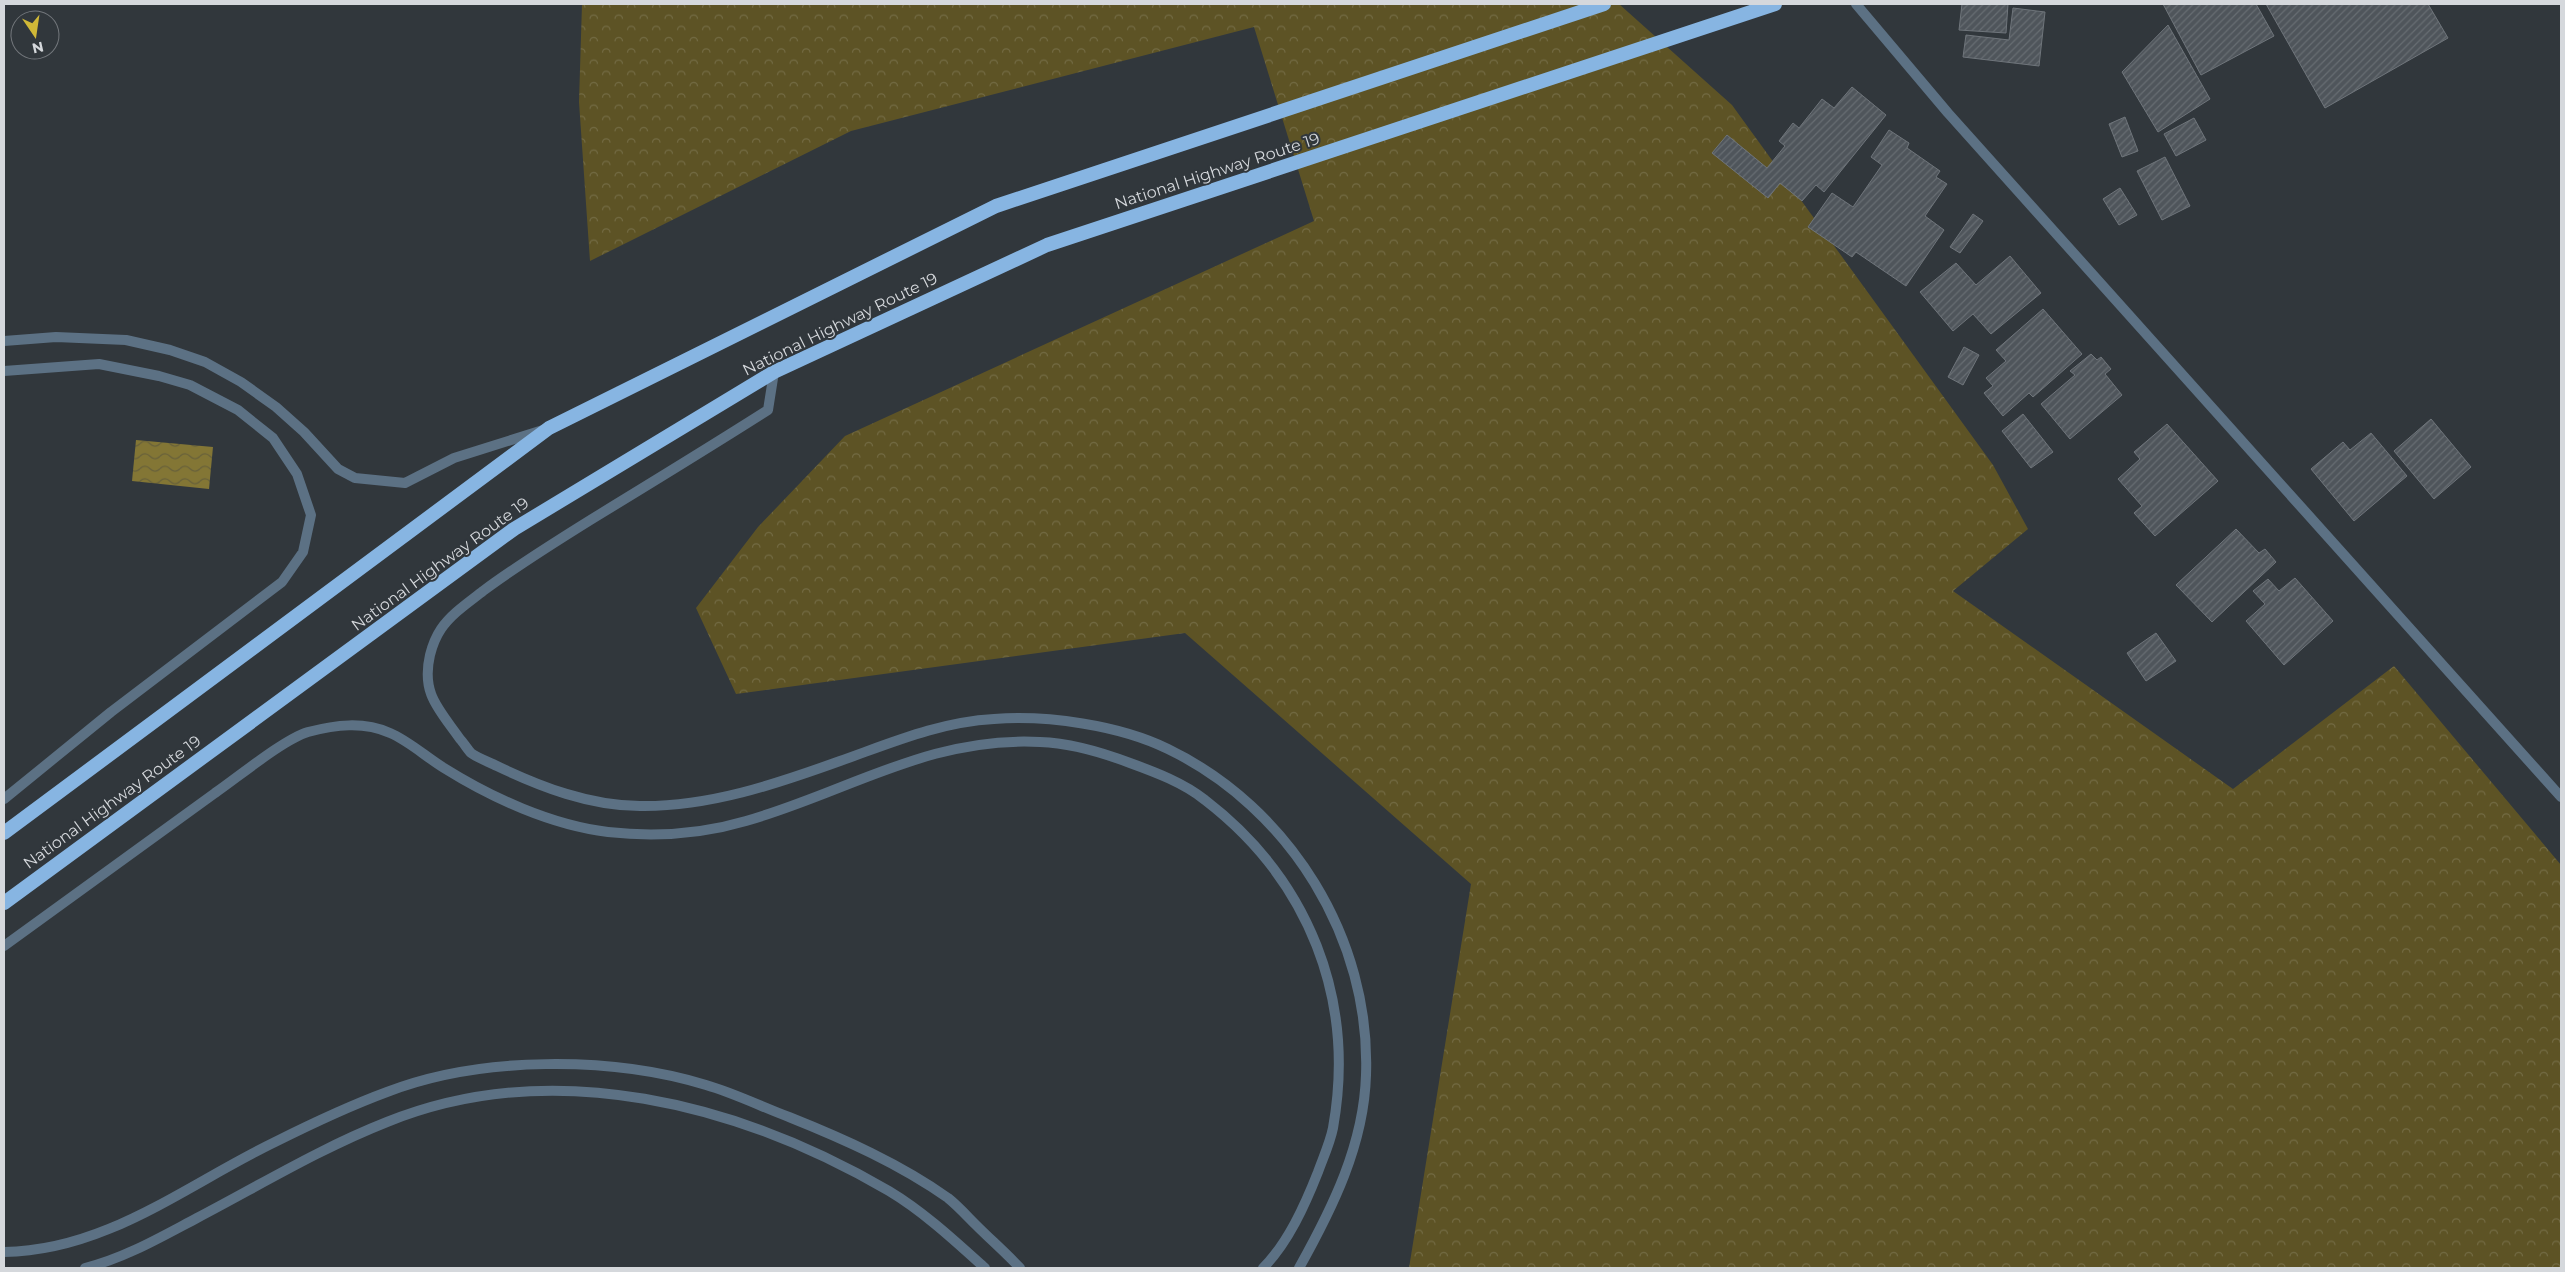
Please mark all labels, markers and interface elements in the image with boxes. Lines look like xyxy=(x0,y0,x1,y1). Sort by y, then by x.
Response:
north arrow xyxy=(10,10,60,60)
text: N xyxy=(30,38,45,58)
street label: National Highway Route 19 xyxy=(1112,129,1322,213)
street label: National Highway Route 19 xyxy=(739,268,941,380)
street label: National Highway Route 19 xyxy=(348,493,532,635)
street label: National Highway Route 19 xyxy=(20,731,204,873)

